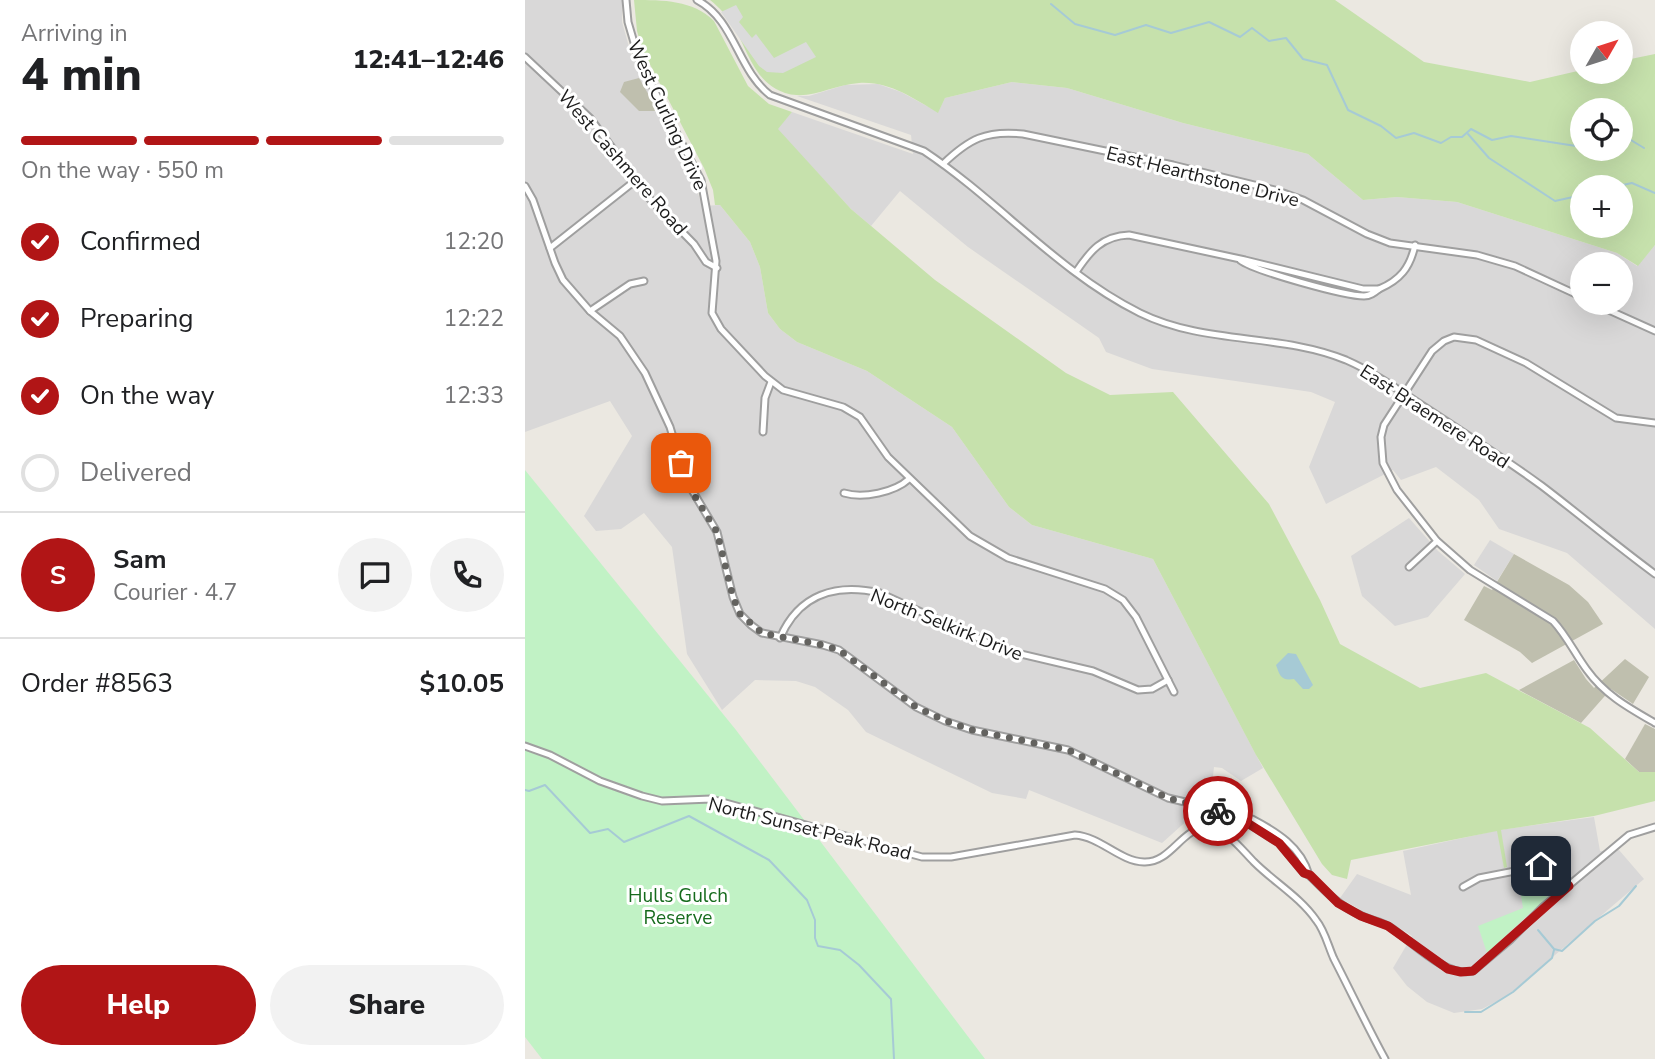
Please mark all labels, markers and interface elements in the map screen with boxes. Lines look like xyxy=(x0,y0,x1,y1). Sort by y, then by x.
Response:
text: Arriving in xyxy=(21,18,128,49)
north arrow xyxy=(1570,21,1633,84)
map controls xyxy=(1570,21,1633,315)
street label: West Curling Drive xyxy=(621,36,713,195)
text: 12:41–12:46 xyxy=(353,42,504,77)
text: 4 min xyxy=(21,43,142,106)
street label: West Cashmere Road xyxy=(552,84,693,241)
button: locate xyxy=(1570,98,1633,161)
street label: East Hearthstone Drive xyxy=(1104,140,1302,214)
text: On the way · 550 m xyxy=(21,155,224,186)
button: + xyxy=(1570,175,1633,238)
icon: check xyxy=(21,223,59,261)
text: Confirmed xyxy=(80,224,201,259)
text: 12:20 xyxy=(444,226,504,257)
button: − xyxy=(1570,252,1633,315)
icon: check xyxy=(21,300,59,338)
text: Preparing xyxy=(80,301,193,336)
text: 12:22 xyxy=(444,303,504,334)
street label: East Braemere Road xyxy=(1355,359,1514,475)
icon: check xyxy=(21,377,59,415)
text: On the way xyxy=(80,378,214,413)
text: 12:33 xyxy=(444,380,504,411)
pin xyxy=(651,433,711,493)
icon: bag xyxy=(662,444,700,482)
text: Delivered xyxy=(80,455,192,490)
button: chat xyxy=(338,538,412,612)
button: phone xyxy=(430,538,504,612)
text: Sam xyxy=(113,542,166,577)
text: S xyxy=(50,558,66,593)
text: Courier · 4.7 xyxy=(113,577,237,608)
street label: North Selkirk Drive xyxy=(867,583,1027,667)
text: Order #8563 xyxy=(21,666,173,701)
text: $10.05 xyxy=(420,666,504,701)
courier xyxy=(1183,776,1253,846)
street label: North Sunset Peak Road xyxy=(705,791,914,867)
icon: bike xyxy=(1199,792,1237,830)
pin xyxy=(1511,836,1571,896)
icon: home xyxy=(1522,847,1560,885)
park label: Hulls Gulch Reserve xyxy=(628,883,728,931)
button: Help xyxy=(21,965,256,1045)
button: Share xyxy=(270,965,504,1045)

